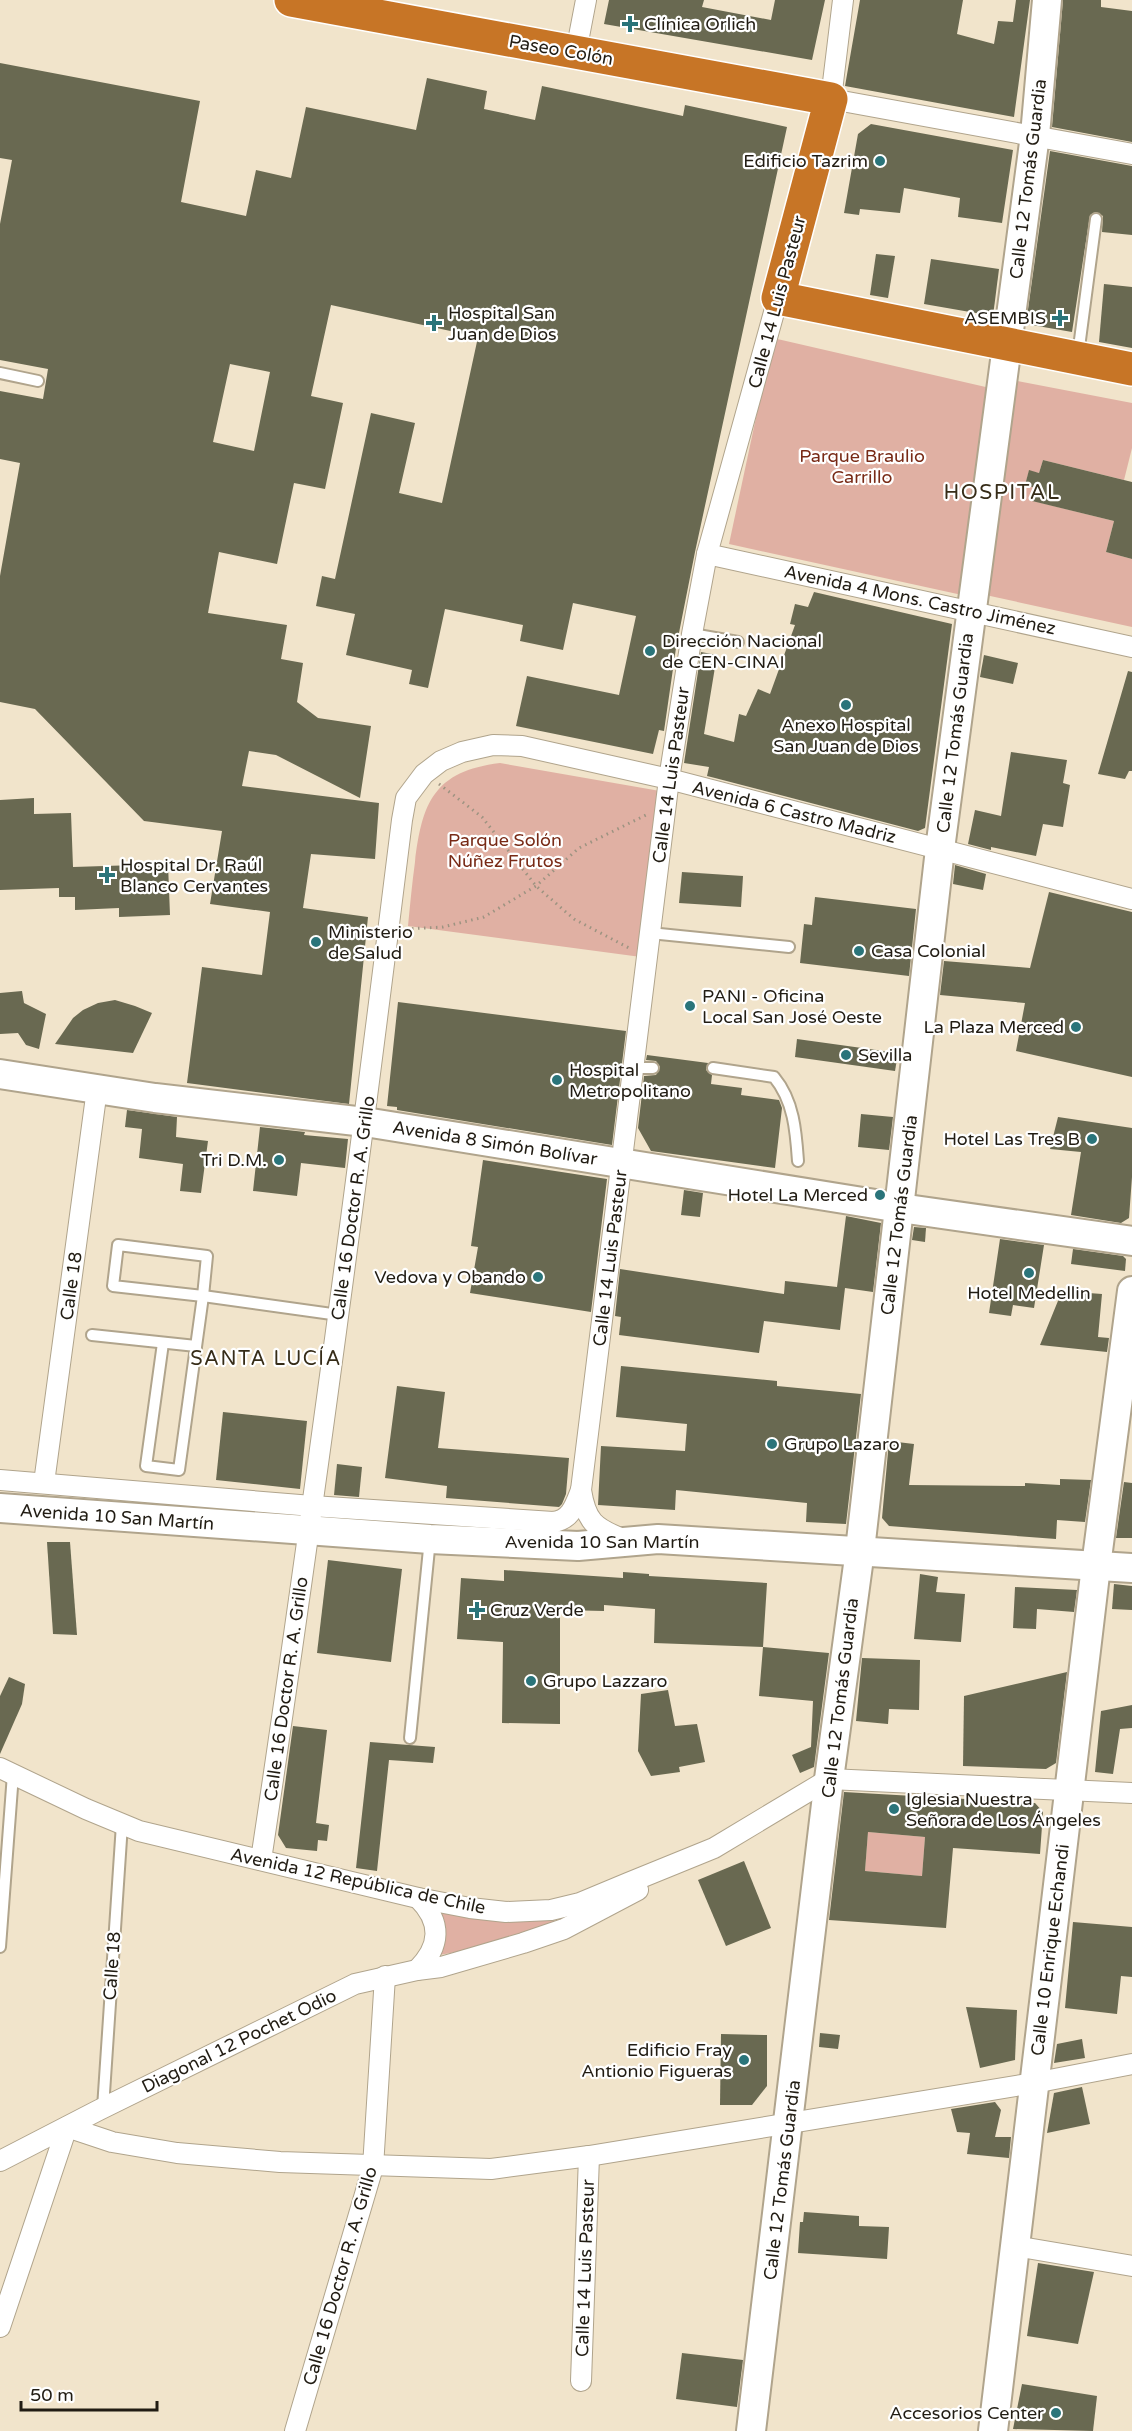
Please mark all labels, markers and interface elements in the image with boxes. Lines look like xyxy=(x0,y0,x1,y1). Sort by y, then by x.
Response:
place label: Clínica Orlich xyxy=(644,13,756,35)
marker: Clínica Orlich xyxy=(621,15,639,33)
street label: Paseo Colón xyxy=(507,30,615,70)
street label: Calle 12 Tomás Guardia xyxy=(1005,78,1051,280)
place label: Edificio Tazrim xyxy=(743,150,868,172)
marker: Edificio Tazrim xyxy=(873,154,887,168)
street label: Calle 14 Luis Pasteur xyxy=(743,213,811,391)
place label: Hospital San Juan de Dios xyxy=(448,302,557,345)
place label: ASEMBIS xyxy=(964,307,1046,329)
marker: ASEMBIS xyxy=(1051,309,1069,327)
marker: Hospital San Juan de Dios xyxy=(425,314,443,332)
park label: Parque Braulio Carrillo xyxy=(799,445,925,488)
district label: HOSPITAL xyxy=(943,480,1061,505)
street label: Avenida 4 Mons. Castro Jiménez xyxy=(782,560,1058,640)
place label: Dirección Nacional de CEN-CINAI xyxy=(662,630,822,673)
street label: Calle 12 Tomás Guardia xyxy=(932,632,978,834)
marker: Dirección Nacional de CEN-CINAI xyxy=(643,644,657,658)
street label: Calle 14 Luis Pasteur xyxy=(648,685,694,865)
marker: Anexo Hospital San Juan de Dios xyxy=(839,698,853,712)
place label: Anexo Hospital San Juan de Dios xyxy=(773,714,919,757)
street label: Avenida 6 Castro Madriz xyxy=(690,776,898,848)
park label: Parque Solón Núñez Frutos xyxy=(448,829,562,872)
place label: Hospital Dr. Raúl Blanco Cervantes xyxy=(120,854,268,897)
marker: Hospital Dr. Raúl Blanco Cervantes xyxy=(98,866,116,884)
place label: Ministerio de Salud xyxy=(328,921,413,964)
marker: Ministerio de Salud xyxy=(309,935,323,949)
place label: Casa Colonial xyxy=(871,940,986,962)
marker: Casa Colonial xyxy=(852,944,866,958)
place label: PANI - Oficina Local San José Oeste xyxy=(702,985,882,1028)
marker: PANI - Oficina Local San José Oeste xyxy=(683,999,697,1013)
place label: La Plaza Merced xyxy=(923,1016,1064,1038)
marker: La Plaza Merced xyxy=(1069,1020,1083,1034)
place label: Sevilla xyxy=(858,1044,912,1066)
marker: Sevilla xyxy=(839,1048,853,1062)
place label: Hospital Metropolitano xyxy=(569,1059,691,1102)
marker: Hospital Metropolitano xyxy=(550,1073,564,1087)
street label: Calle 16 Doctor R. A. Grillo xyxy=(326,1094,380,1322)
street label: Calle 12 Tomás Guardia xyxy=(876,1114,922,1316)
street label: Avenida 8 Simón Bolívar xyxy=(391,1116,599,1170)
place label: Hotel Las Tres B xyxy=(943,1128,1080,1150)
marker: Hotel Las Tres B xyxy=(1085,1132,1099,1146)
place label: Tri D.M. xyxy=(201,1149,267,1171)
marker: Tri D.M. xyxy=(272,1153,286,1167)
street label: Calle 14 Luis Pasteur xyxy=(588,1168,632,1348)
place label: Hotel La Merced xyxy=(728,1184,868,1206)
marker: Hotel La Merced xyxy=(873,1188,887,1202)
street label: Calle 18 xyxy=(55,1250,87,1322)
place label: Vedova y Obando xyxy=(374,1266,526,1288)
marker: Hotel Medellin xyxy=(1022,1266,1036,1280)
marker: Vedova y Obando xyxy=(531,1270,545,1284)
place label: Hotel Medellin xyxy=(967,1282,1091,1304)
district label: SANTA LUCÍA xyxy=(190,1346,342,1371)
place label: Grupo Lazaro xyxy=(784,1433,900,1455)
marker: Grupo Lazaro xyxy=(765,1437,779,1451)
street label: Avenida 10 San Martín xyxy=(19,1499,215,1535)
street label: Avenida 10 San Martín xyxy=(505,1531,699,1553)
street label: Calle 16 Doctor R. A. Grillo xyxy=(259,1575,313,1803)
street label: Calle 12 Tomás Guardia xyxy=(817,1597,863,1799)
place label: Cruz Verde xyxy=(490,1599,584,1621)
marker: Cruz Verde xyxy=(468,1601,486,1619)
place label: Grupo Lazzaro xyxy=(543,1670,668,1692)
marker: Grupo Lazzaro xyxy=(524,1674,538,1688)
place label: Iglesia Nuestra Señora de Los Ángeles xyxy=(906,1788,1101,1831)
marker: Iglesia Nuestra Señora de Los Ángeles xyxy=(887,1802,901,1816)
street label: Avenida 12 República de Chile xyxy=(228,1843,488,1919)
street label: Calle 10 Enrique Echandi xyxy=(1026,1843,1074,2057)
street label: Calle 18 xyxy=(99,1931,125,2001)
street label: Diagonal 12 Pochet Odio xyxy=(138,1984,340,2098)
place label: Edificio Fray Antionio Figueras xyxy=(581,2039,732,2082)
marker: Edificio Fray Antionio Figueras xyxy=(737,2053,751,2067)
street label: Calle 12 Tomás Guardia xyxy=(759,2079,805,2281)
street label: Calle 16 Doctor R. A. Grillo xyxy=(298,2164,382,2388)
street label: Calle 14 Luis Pasteur xyxy=(571,2179,599,2357)
scale bar xyxy=(21,2374,158,2412)
text: 50 m xyxy=(30,2384,74,2406)
place label: Accesorios Center xyxy=(889,2402,1044,2424)
marker: Accesorios Center xyxy=(1049,2406,1063,2420)

